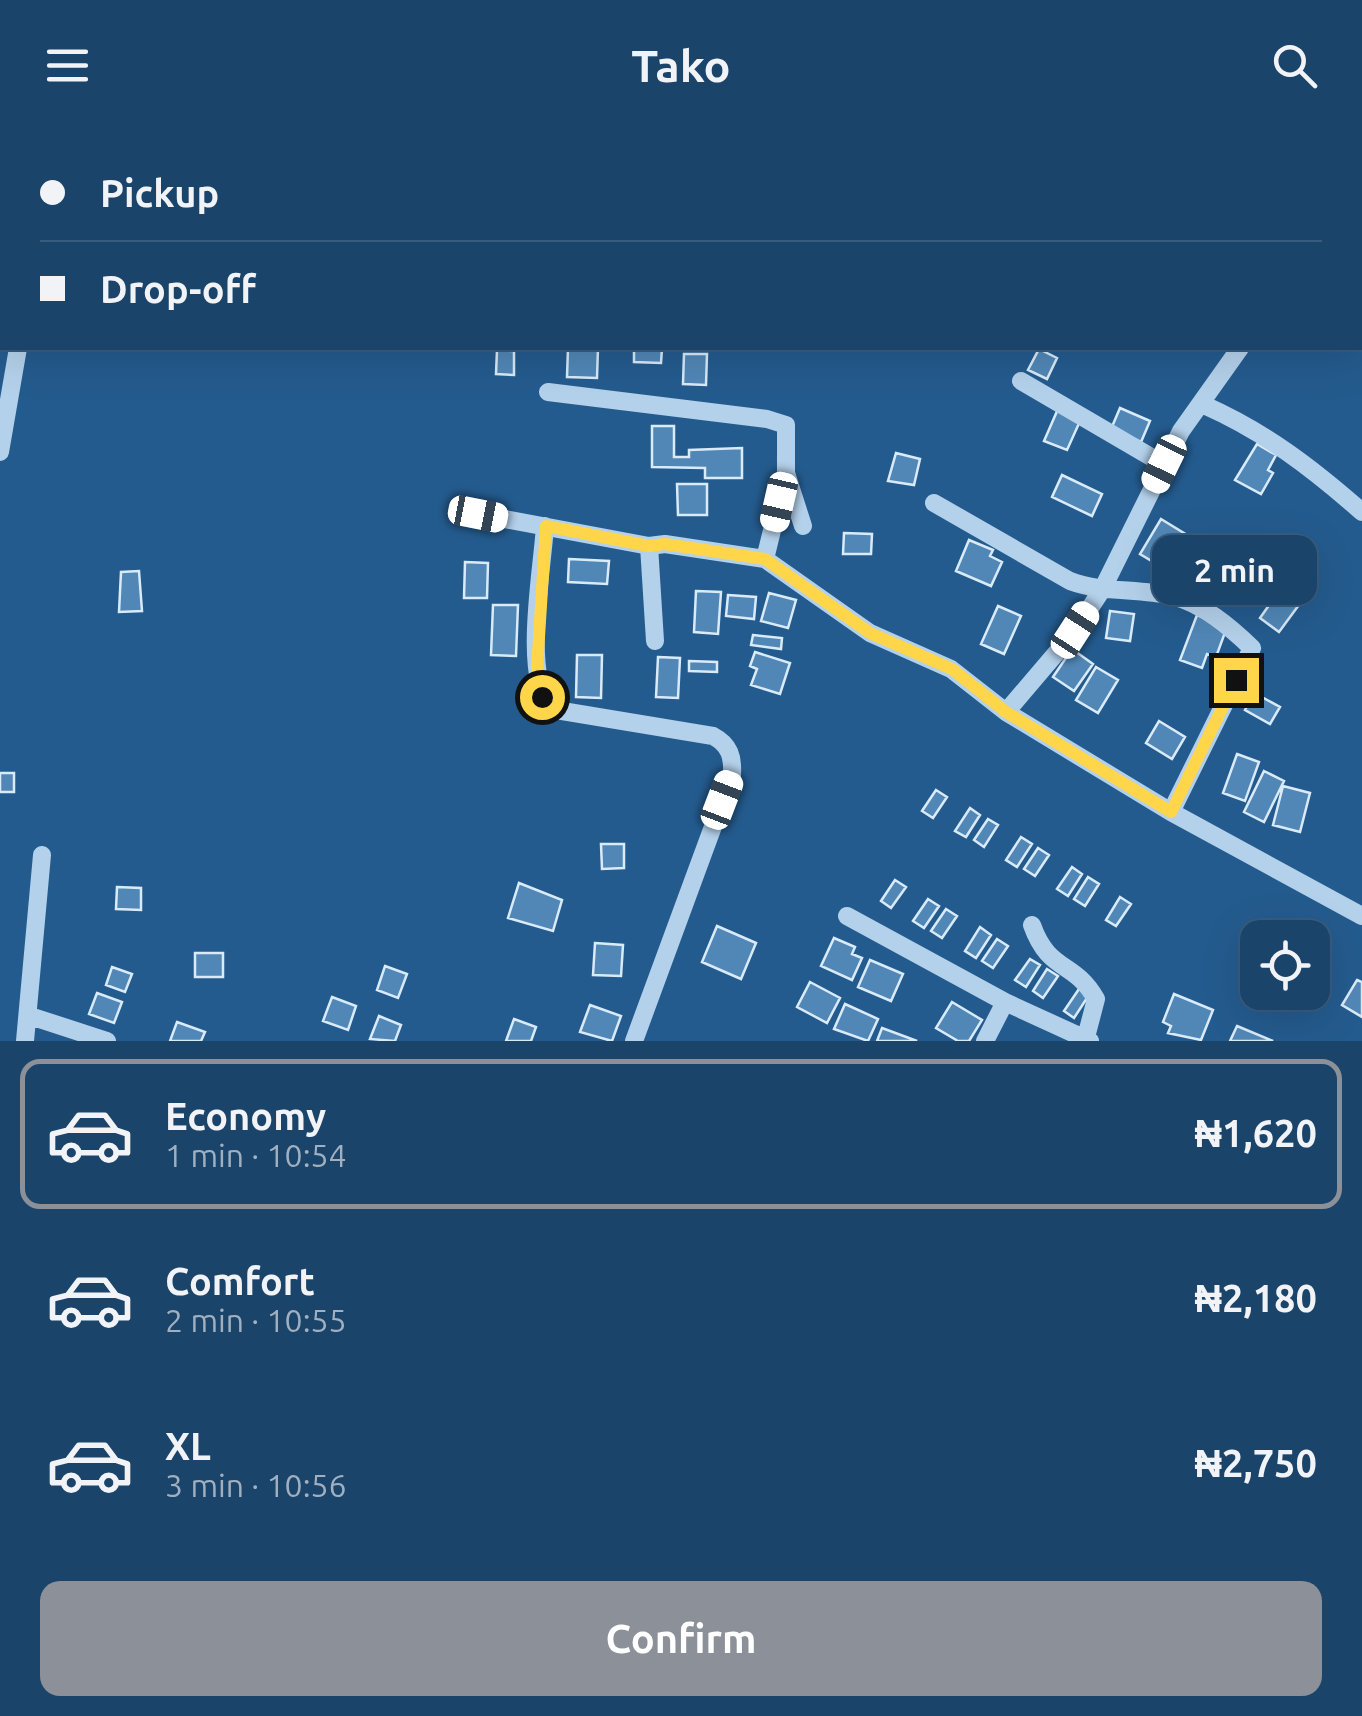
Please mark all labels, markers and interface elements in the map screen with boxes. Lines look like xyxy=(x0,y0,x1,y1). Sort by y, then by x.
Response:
icon: menu xyxy=(40,38,95,93)
icon: search xyxy=(1267,38,1322,93)
text: Tako xyxy=(631,40,731,91)
text: Pickup xyxy=(100,172,219,214)
text: Drop-off xyxy=(100,268,256,310)
car xyxy=(1137,430,1191,498)
car xyxy=(758,469,800,535)
car xyxy=(446,494,510,534)
callout: 2 min xyxy=(1154,535,1318,605)
text: 2 min xyxy=(1194,552,1275,588)
car xyxy=(1046,597,1104,663)
route end xyxy=(1214,658,1259,703)
route start xyxy=(520,675,565,720)
car xyxy=(697,767,747,833)
map controls xyxy=(1240,920,1330,1010)
button: locate xyxy=(1240,920,1330,1010)
icon: car xyxy=(45,1089,135,1179)
text: Economy xyxy=(165,1095,326,1137)
text: ₦1,620 xyxy=(1194,1112,1317,1154)
text: 1 min · 10:54 xyxy=(165,1137,347,1173)
icon: car xyxy=(45,1254,135,1344)
text: Comfort xyxy=(165,1260,315,1302)
text: ₦2,180 xyxy=(1194,1277,1317,1319)
text: 2 min · 10:55 xyxy=(165,1302,347,1338)
icon: car xyxy=(45,1419,135,1509)
text: XL xyxy=(165,1425,211,1467)
text: ₦2,750 xyxy=(1194,1442,1317,1484)
text: 3 min · 10:56 xyxy=(165,1467,347,1503)
button: Confirm xyxy=(40,1581,1322,1696)

